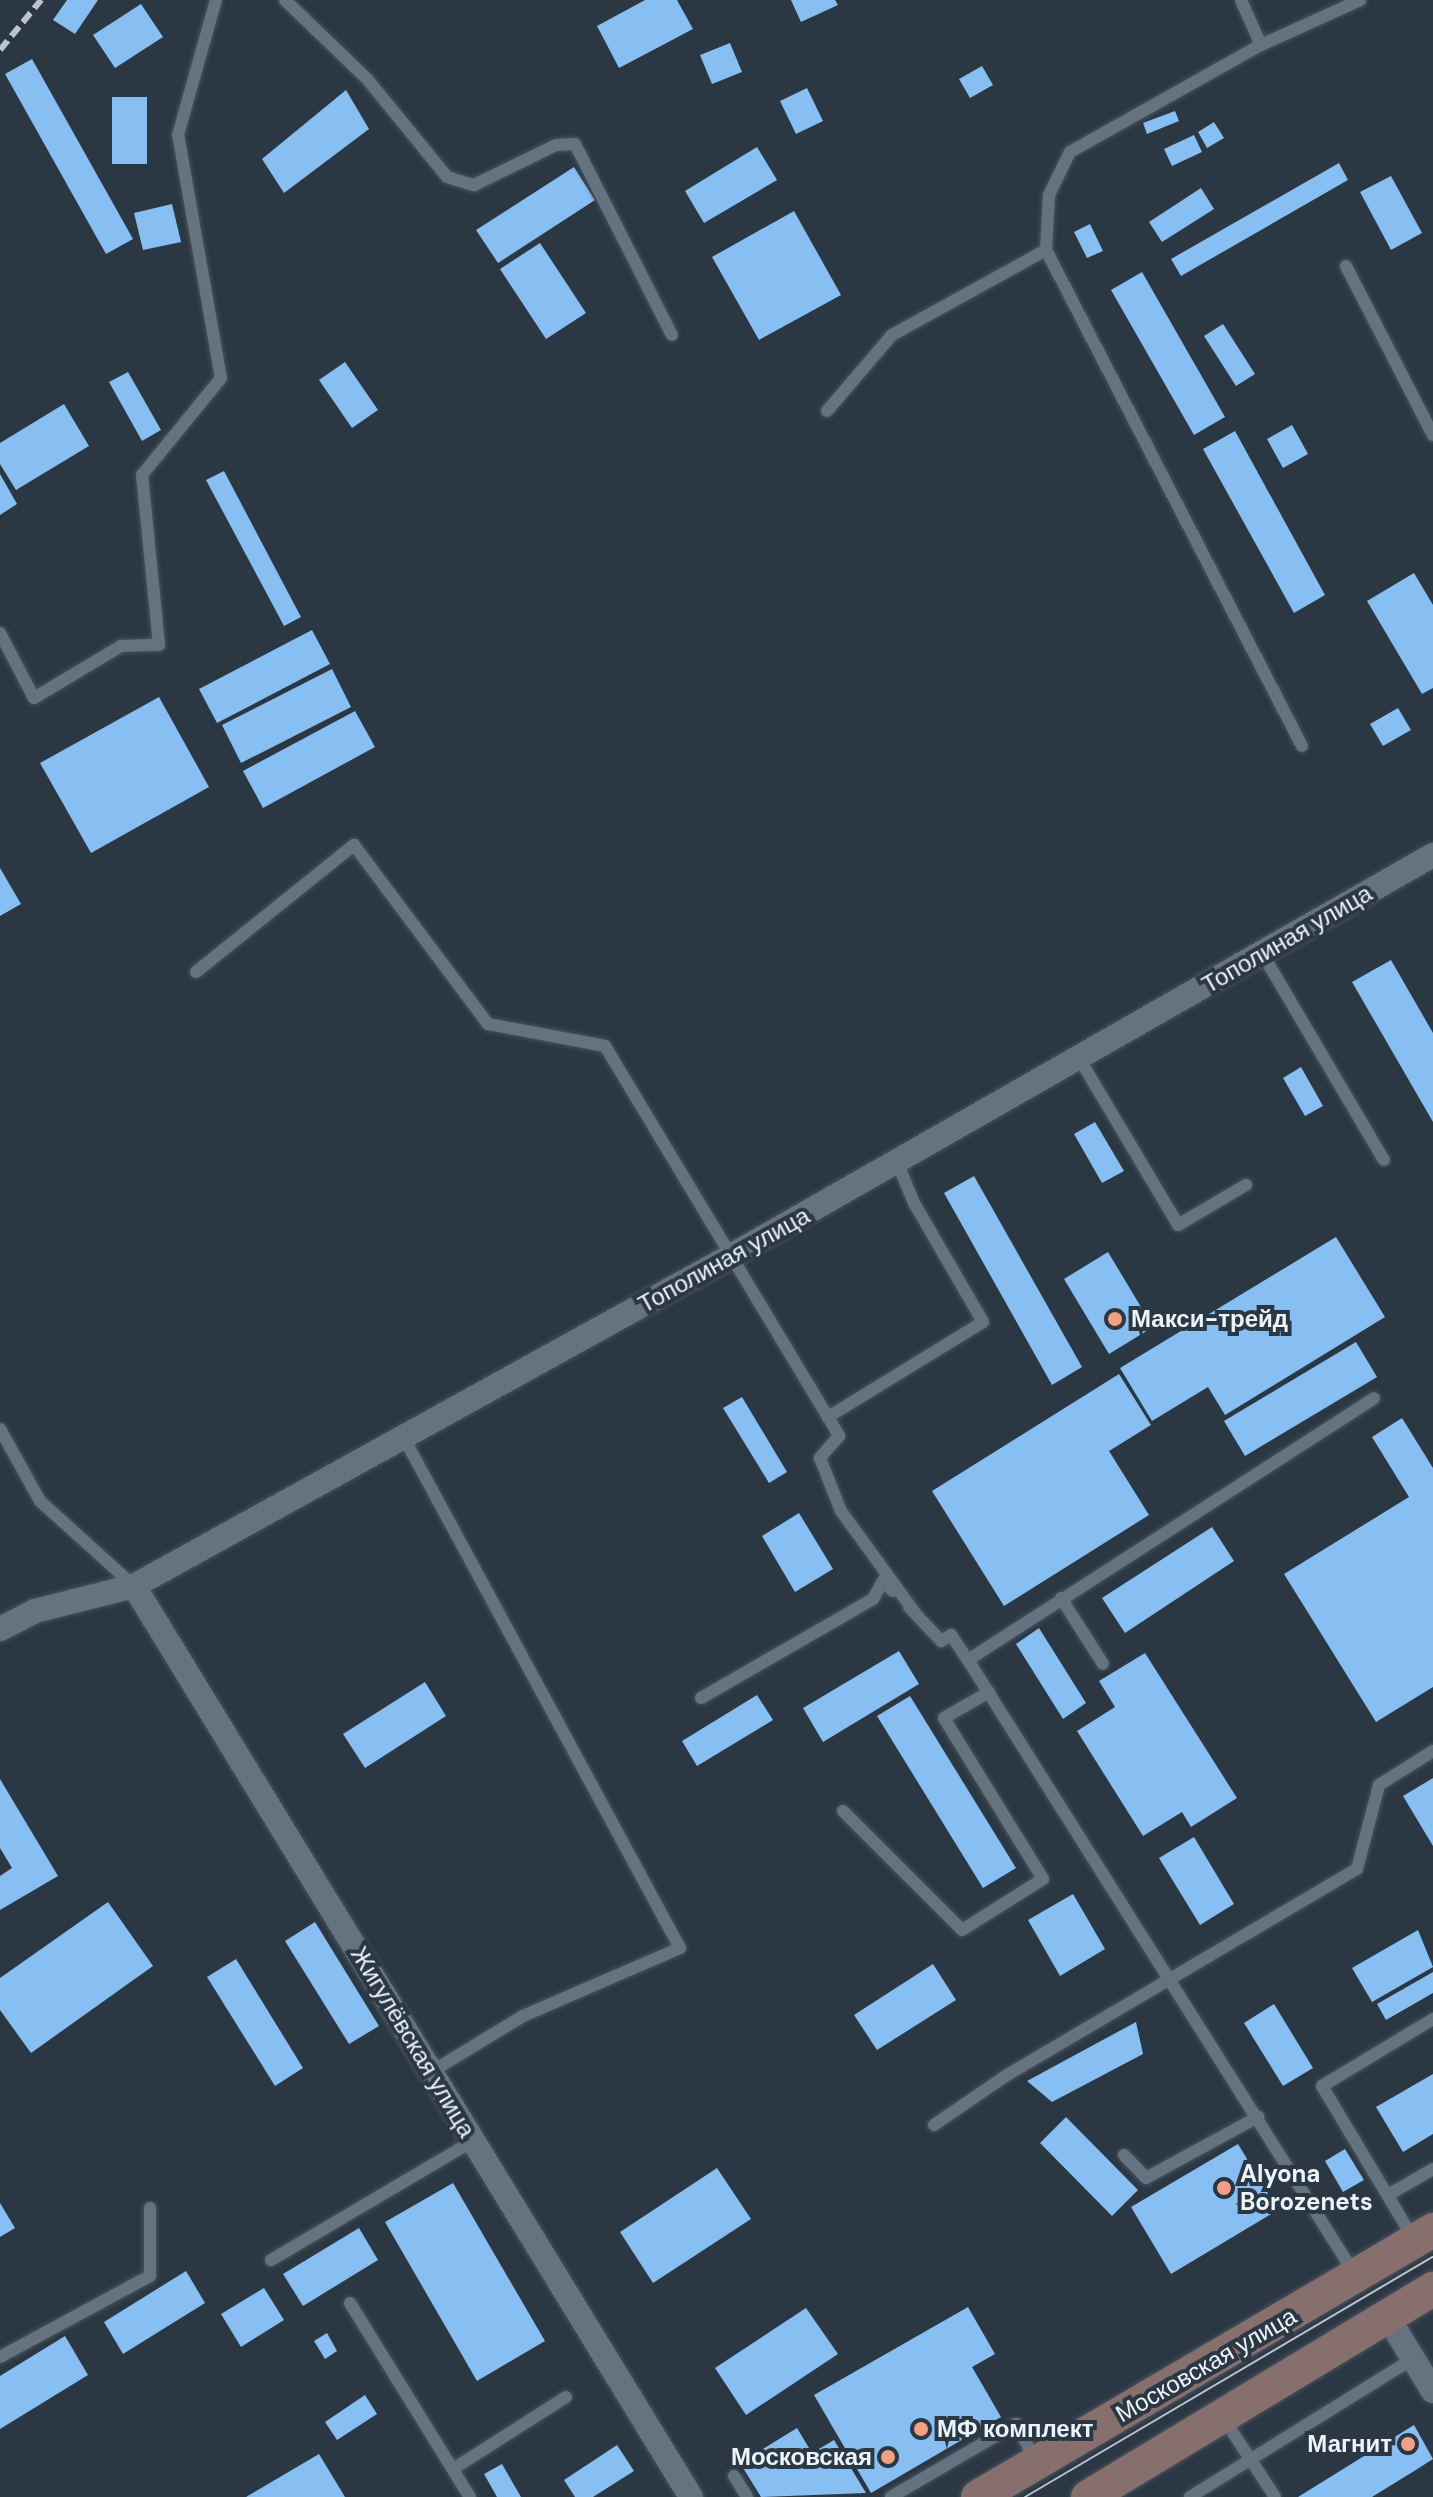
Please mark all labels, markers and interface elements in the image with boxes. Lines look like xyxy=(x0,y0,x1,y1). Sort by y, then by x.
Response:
street label: Тополиная улица xyxy=(1197,879,1377,999)
street label: Тополиная улица xyxy=(633,1201,815,1319)
place label: Макси-трейд xyxy=(1131,1305,1288,1333)
marker: Макси-трейд xyxy=(1106,1310,1124,1328)
street label: Жигулёвская улица xyxy=(345,1941,481,2143)
place label: Alyona Borozenets xyxy=(1240,2160,1373,2216)
marker: Alyona Borozenets xyxy=(1215,2179,1233,2197)
street label: Московская улица xyxy=(1110,2302,1302,2428)
place label: МФ комплект xyxy=(937,2415,1093,2443)
marker: МФ комплект xyxy=(912,2420,930,2438)
place label: Магнит xyxy=(1307,2430,1392,2458)
marker: Магнит xyxy=(1399,2435,1417,2453)
place label: Московская xyxy=(731,2443,872,2471)
marker: Московская xyxy=(879,2448,897,2466)

